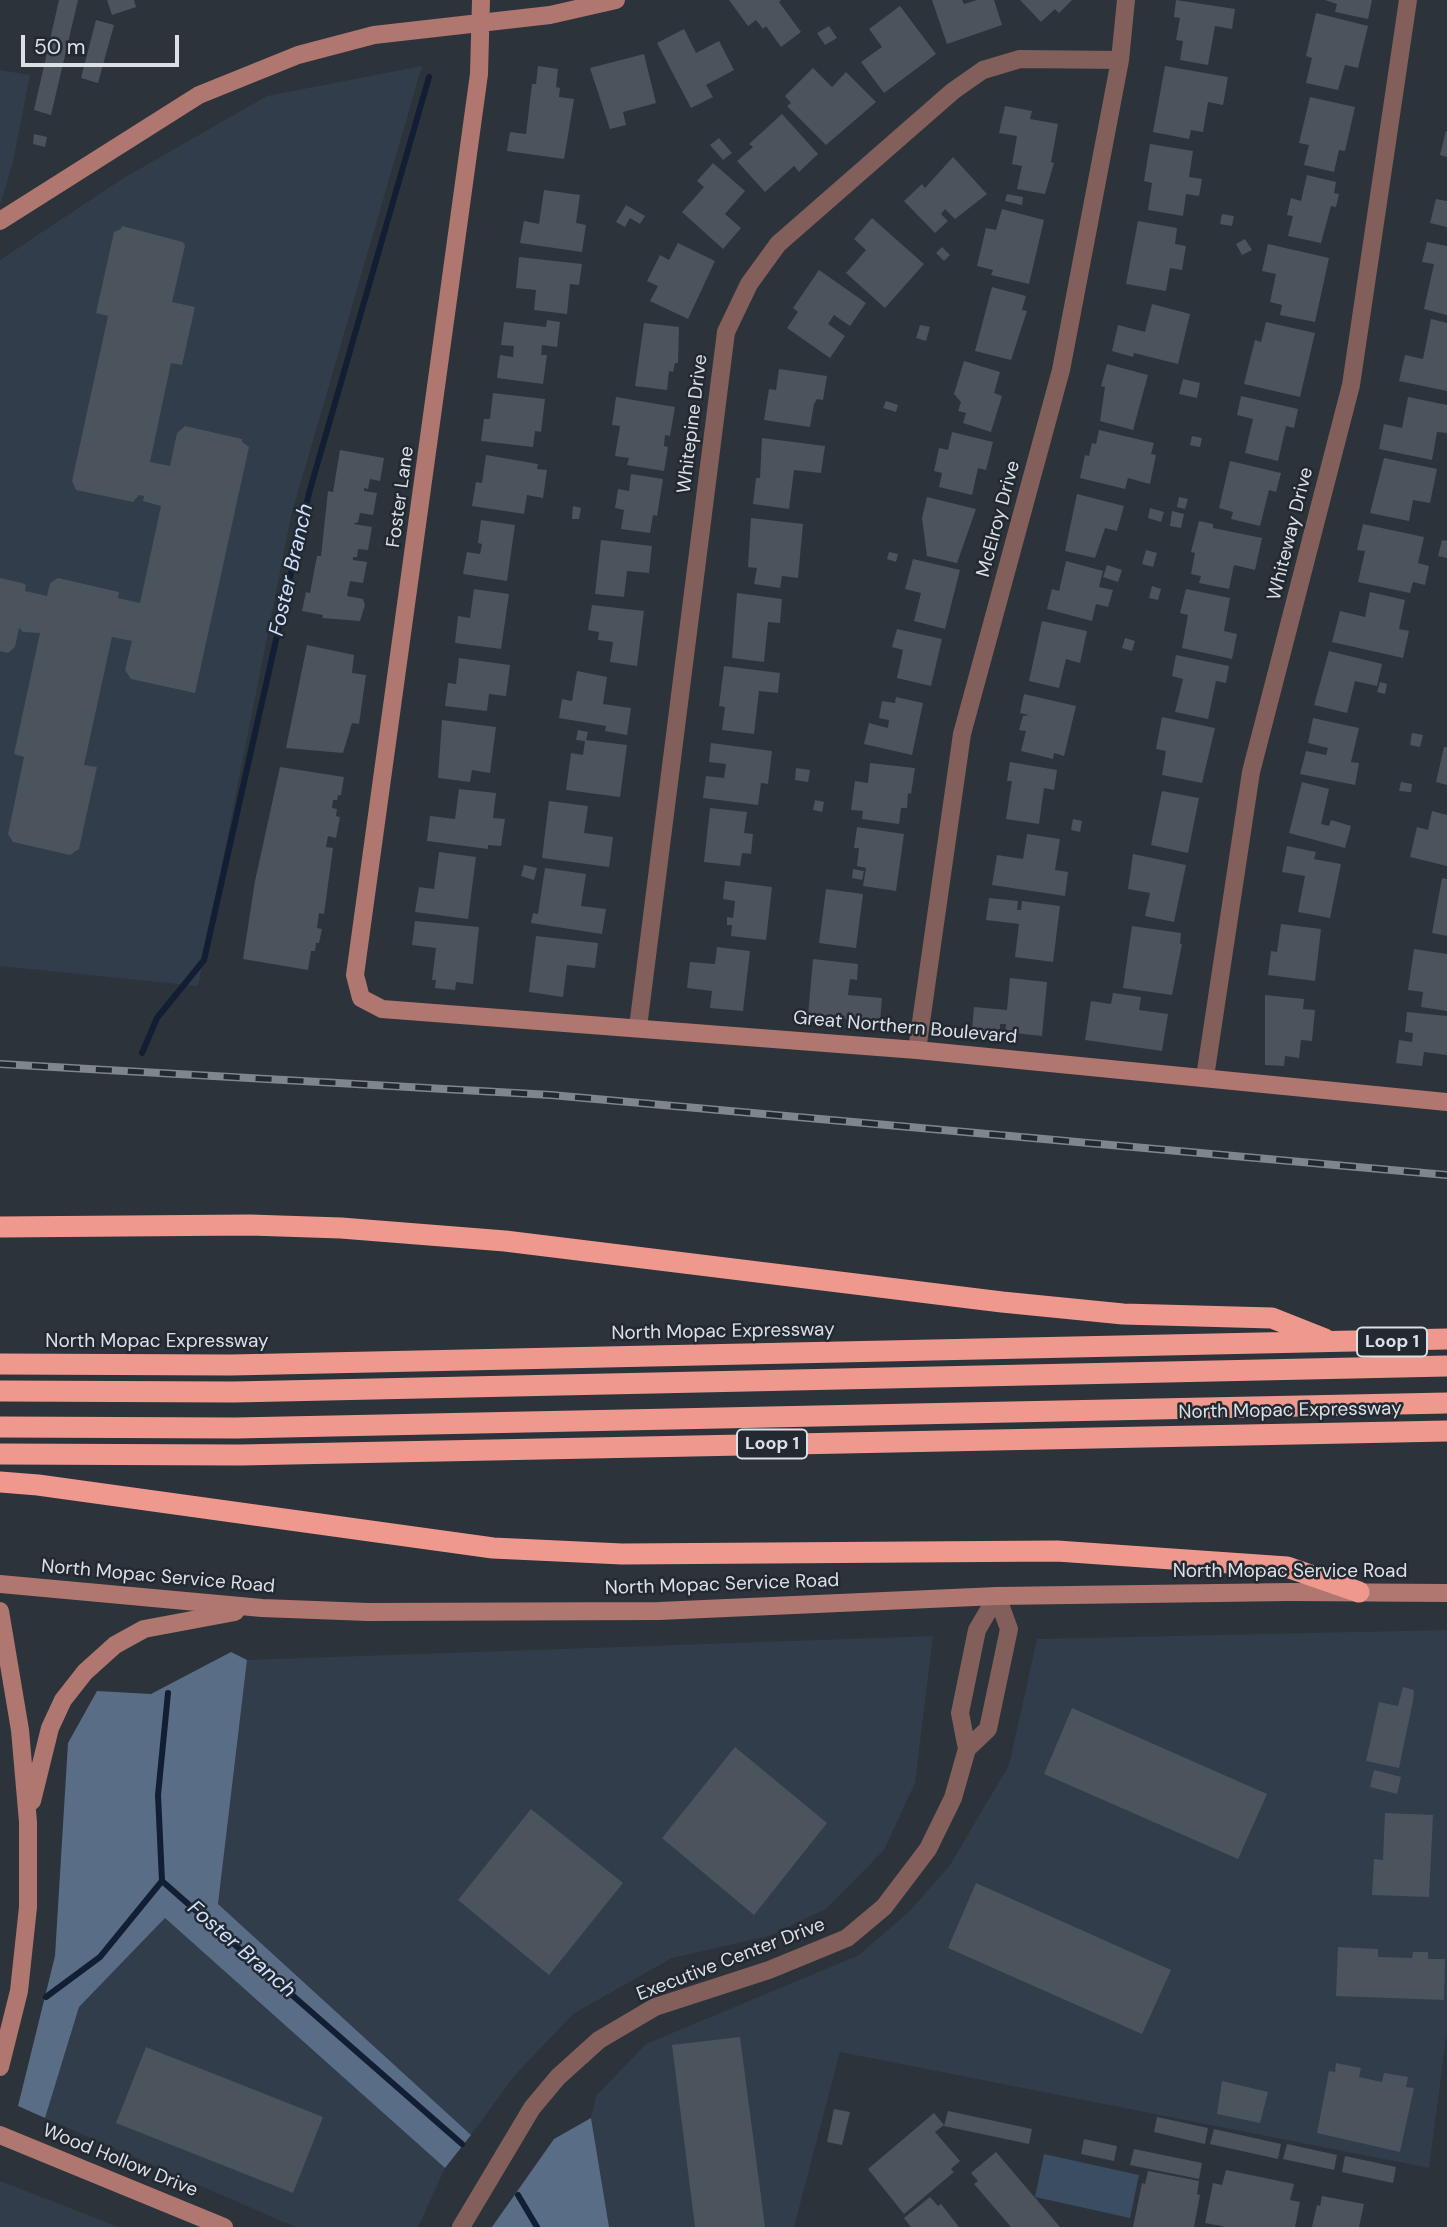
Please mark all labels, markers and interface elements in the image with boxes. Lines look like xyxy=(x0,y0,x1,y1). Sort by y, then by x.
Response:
scale bar xyxy=(24,21,182,65)
text: 50 m xyxy=(34,33,85,61)
street label: Whitepine Drive xyxy=(673,353,713,495)
street label: Foster Lane xyxy=(383,445,419,549)
street label: McElroy Drive xyxy=(973,458,1025,580)
street label: Whiteway Drive xyxy=(1263,465,1319,603)
water label: Foster Branch xyxy=(265,501,319,639)
street label: Great Northern Boulevard xyxy=(792,1007,1018,1049)
street label: North Mopac Expressway xyxy=(611,1319,835,1345)
road number: Loop 1 xyxy=(1357,1328,1427,1357)
street label: North Mopac Expressway xyxy=(45,1331,269,1353)
street label: North Mopac Expressway xyxy=(1178,1398,1402,1424)
road number: Loop 1 xyxy=(737,1429,807,1458)
street label: North Mopac Service Road xyxy=(40,1555,276,1599)
street label: North Mopac Service Road xyxy=(1173,1561,1407,1583)
street label: North Mopac Service Road xyxy=(604,1570,840,1600)
water label: Foster Branch xyxy=(182,1896,300,2004)
street label: Executive Center Drive xyxy=(634,1914,828,2006)
street label: Wood Hollow Drive xyxy=(39,2120,201,2202)

